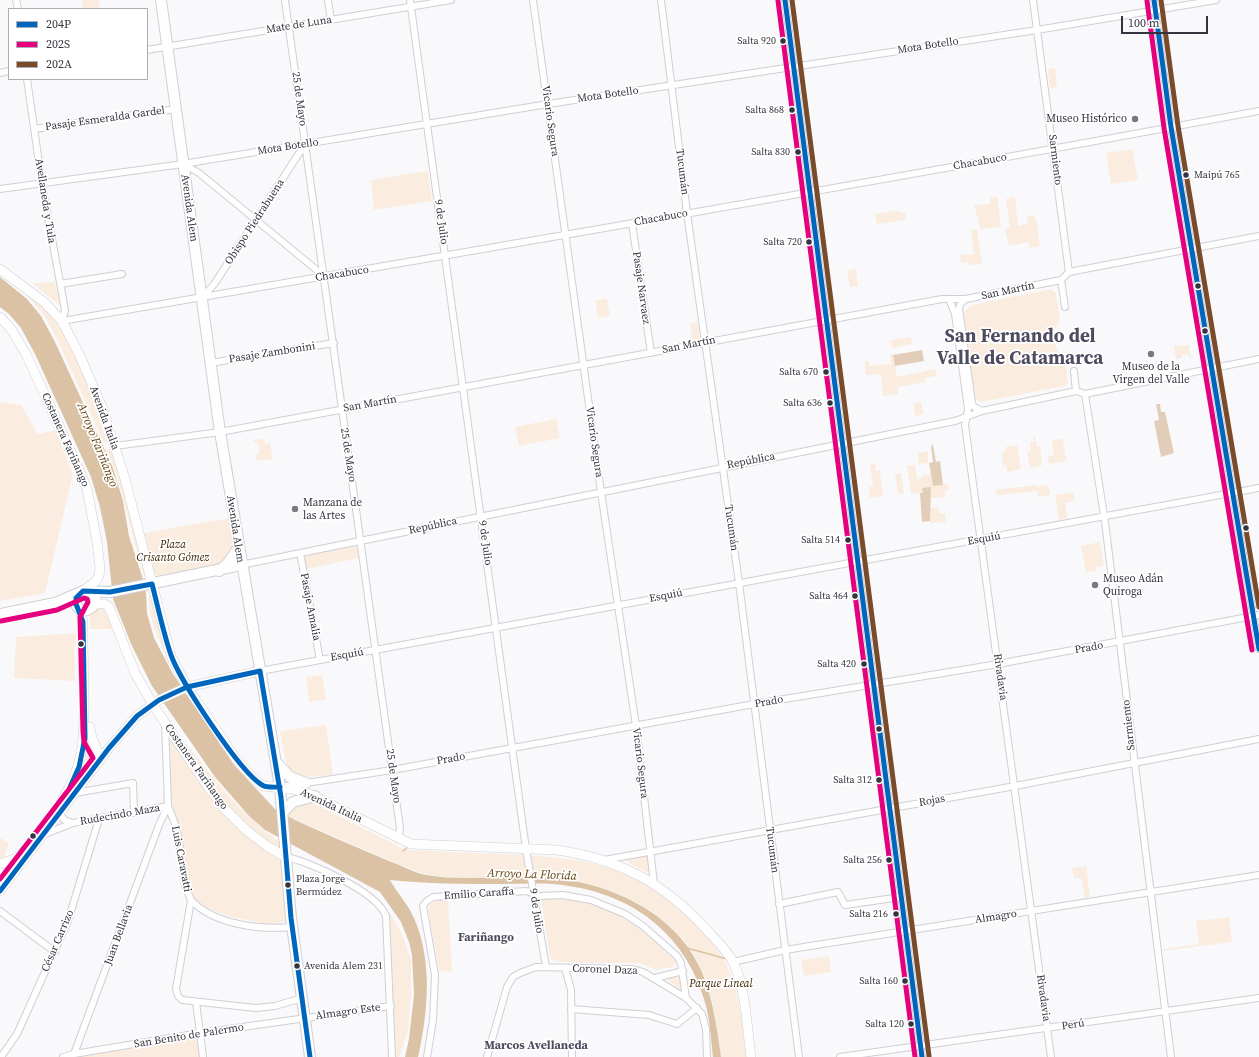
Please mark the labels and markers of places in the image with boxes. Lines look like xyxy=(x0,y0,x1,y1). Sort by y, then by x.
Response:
place label: Salta 920 xyxy=(737,35,776,47)
marker: Salta 920 xyxy=(778,36,788,46)
place label: Salta 868 xyxy=(745,104,784,116)
marker: Salta 868 xyxy=(787,105,797,115)
place label: Museo Histórico xyxy=(1046,112,1127,126)
marker: Museo Histórico xyxy=(1130,114,1140,124)
place label: Salta 830 xyxy=(751,146,790,158)
marker: Salta 830 xyxy=(793,147,803,157)
place label: Maipú 765 xyxy=(1194,169,1240,181)
marker: Maipú 765 xyxy=(1181,170,1191,180)
place label: Salta 720 xyxy=(763,236,802,248)
marker: Salta 720 xyxy=(804,237,814,247)
unlabelled marker xyxy=(1193,281,1203,291)
unlabelled marker xyxy=(1200,326,1210,336)
marker: Museo de la Virgen del Valle xyxy=(1146,349,1156,359)
place label: Museo de la Virgen del Valle xyxy=(1112,360,1190,386)
place label: Salta 670 xyxy=(779,366,818,378)
marker: Salta 670 xyxy=(821,367,831,377)
place label: Salta 636 xyxy=(783,397,822,409)
marker: Salta 636 xyxy=(825,398,835,408)
place label: Manzana de las Artes xyxy=(303,496,362,522)
marker: Manzana de las Artes xyxy=(290,504,300,514)
unlabelled marker xyxy=(1241,523,1251,533)
place label: Salta 514 xyxy=(801,534,840,546)
marker: Salta 514 xyxy=(843,535,853,545)
place label: Museo Adán Quiroga xyxy=(1103,572,1164,598)
marker: Museo Adán Quiroga xyxy=(1090,580,1100,590)
place label: Salta 464 xyxy=(809,590,848,602)
marker: Salta 464 xyxy=(850,591,860,601)
unlabelled marker xyxy=(76,639,86,649)
place label: Salta 420 xyxy=(817,658,856,670)
marker: Salta 420 xyxy=(859,659,869,669)
unlabelled marker xyxy=(874,724,884,734)
place label: Salta 312 xyxy=(833,774,872,786)
marker: Salta 312 xyxy=(874,775,884,785)
unlabelled marker xyxy=(28,831,38,841)
place label: Salta 256 xyxy=(843,854,882,866)
marker: Salta 256 xyxy=(884,855,894,865)
place label: Plaza Jorge Bermúdez xyxy=(296,873,345,896)
marker: Plaza Jorge Bermúdez xyxy=(283,880,293,890)
place label: Salta 216 xyxy=(849,908,888,920)
marker: Salta 216 xyxy=(891,909,901,919)
place label: Avenida Alem 231 xyxy=(304,960,383,972)
marker: Avenida Alem 231 xyxy=(292,961,302,971)
place label: Salta 160 xyxy=(859,975,898,987)
marker: Salta 160 xyxy=(900,976,910,986)
place label: Salta 120 xyxy=(865,1018,904,1030)
marker: Salta 120 xyxy=(906,1019,916,1029)

